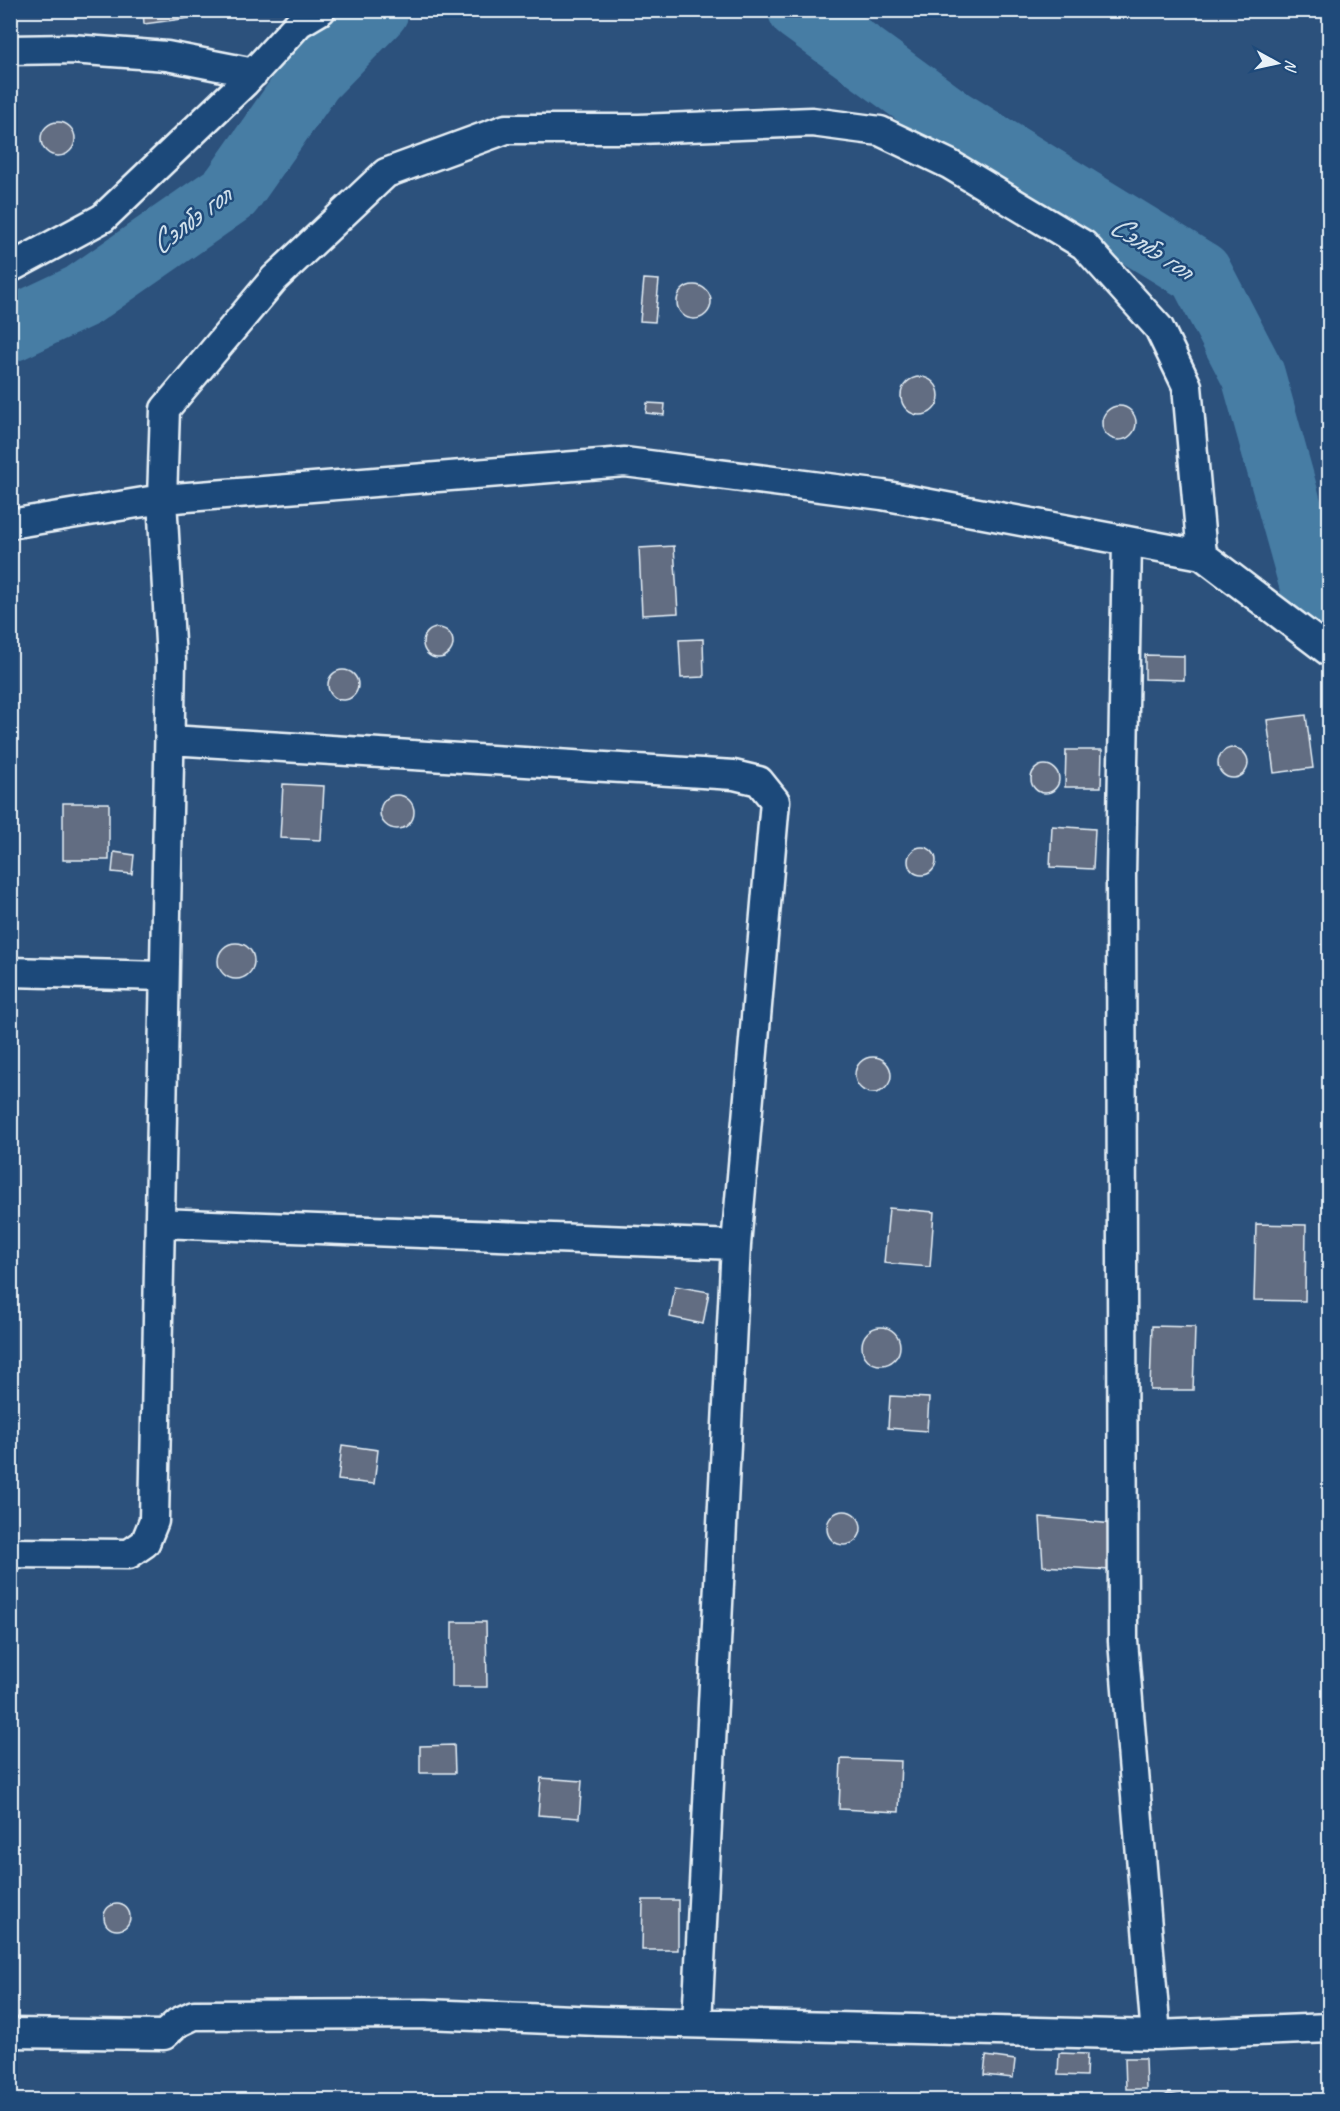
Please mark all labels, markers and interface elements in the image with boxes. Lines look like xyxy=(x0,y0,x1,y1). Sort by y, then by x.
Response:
north arrow xyxy=(1247,33,1307,93)
text: N xyxy=(1280,59,1301,74)
water label: Сэлбэ гол xyxy=(140,173,242,263)
water label: Сэлбэ гол xyxy=(1102,204,1205,291)

